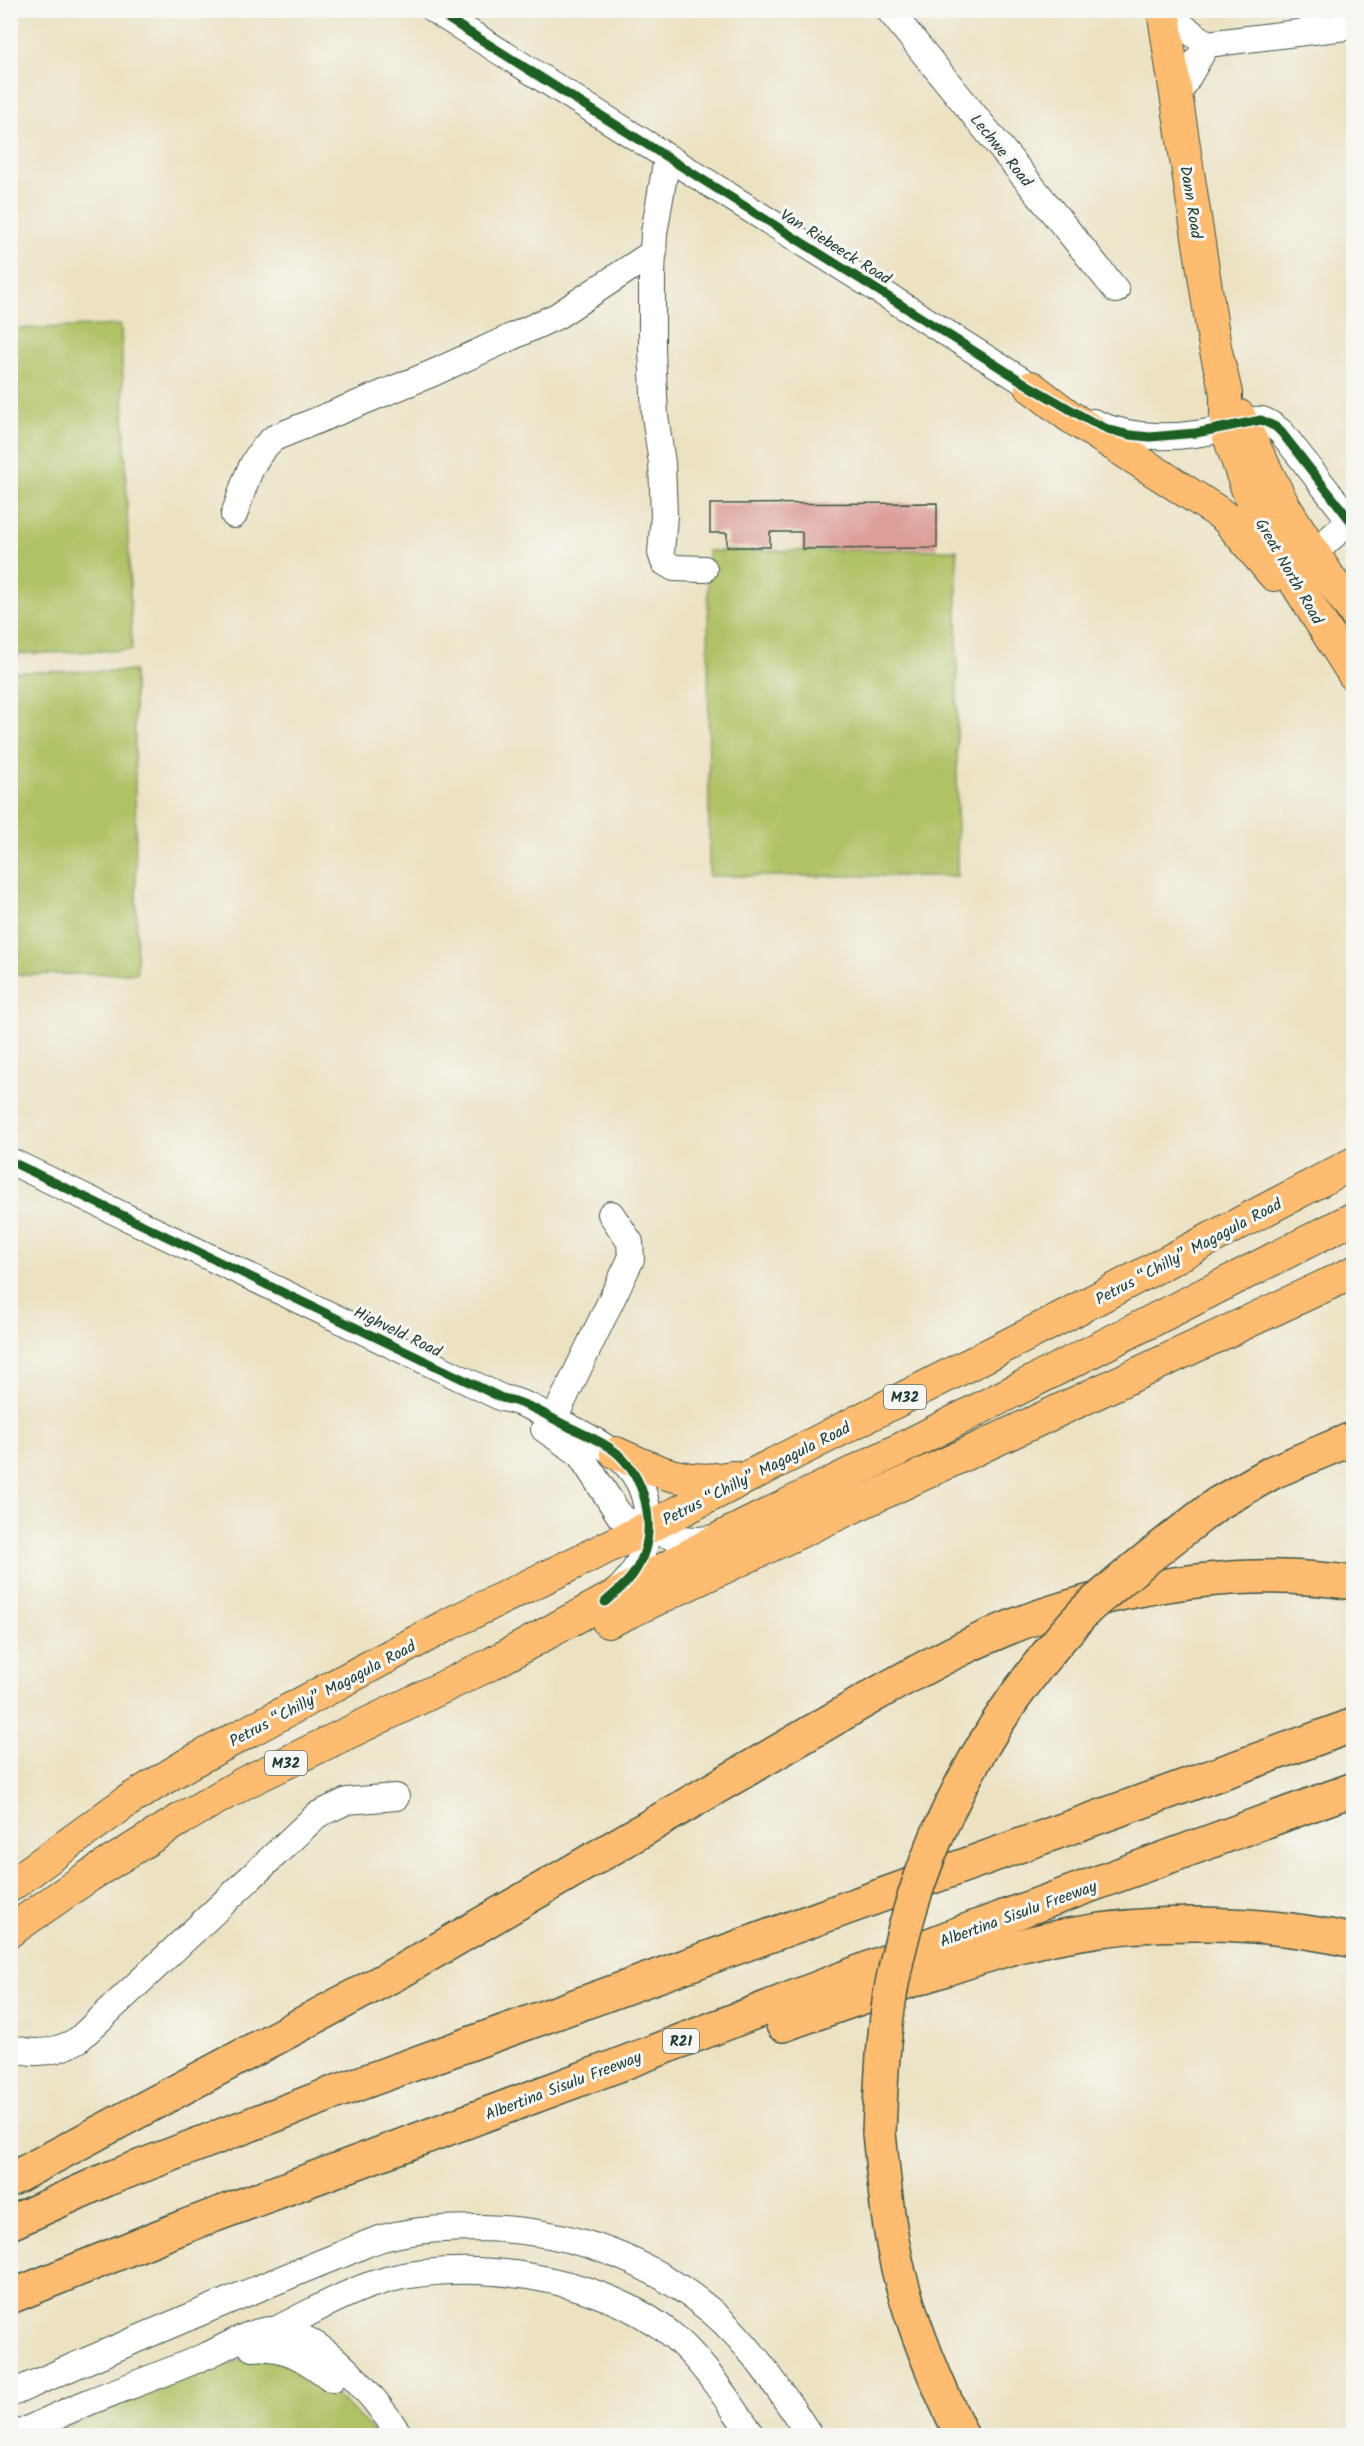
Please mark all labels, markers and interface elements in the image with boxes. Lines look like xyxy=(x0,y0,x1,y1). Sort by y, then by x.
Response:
street label: Lechwe Road xyxy=(963,109,1039,194)
street label: Dann Road xyxy=(1172,164,1209,241)
street label: Van Riebeeck Road xyxy=(775,203,897,292)
street label: Great North Road xyxy=(1248,514,1330,630)
street label: Petrus “Chilly” Magagula Road xyxy=(1091,1192,1287,1312)
street label: Highveld Road xyxy=(349,1300,446,1365)
road number: M32 xyxy=(884,1385,926,1409)
street label: Petrus “Chilly” Magagula Road xyxy=(658,1415,856,1533)
street label: Petrus “Chilly” Magagula Road xyxy=(225,1634,421,1754)
road number: M32 xyxy=(265,1751,307,1775)
street label: Albertina Sisulu Freeway xyxy=(936,1874,1101,1954)
road number: R21 xyxy=(663,2029,699,2053)
street label: Albertina Sisulu Freeway xyxy=(482,2045,646,2128)

